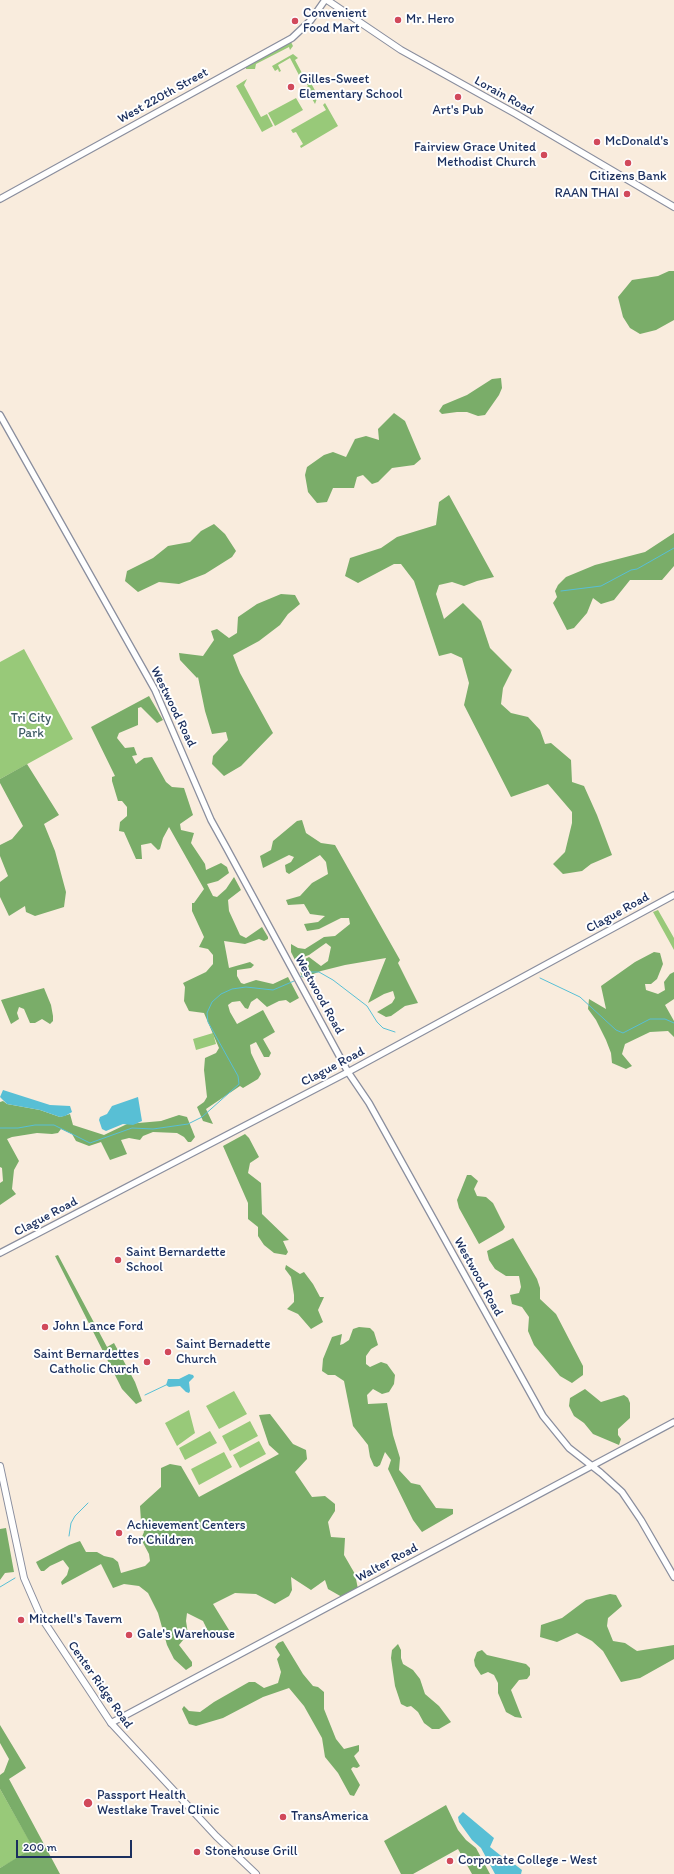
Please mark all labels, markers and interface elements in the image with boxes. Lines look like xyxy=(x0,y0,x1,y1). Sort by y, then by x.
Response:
place label: Convenient Food Mart xyxy=(303,6,367,37)
place label: Mr. Hero xyxy=(406,12,454,28)
marker: Mr. Hero xyxy=(393,15,403,25)
marker: Convenient Food Mart xyxy=(290,16,300,26)
street label: West 220th Street xyxy=(115,65,211,127)
place label: Gilles-Sweet Elementary School xyxy=(299,72,403,103)
street label: Lorain Road xyxy=(471,73,537,119)
marker: Gilles-Sweet Elementary School xyxy=(286,82,296,92)
marker: Art's Pub xyxy=(453,92,463,102)
place label: Art's Pub xyxy=(433,103,483,119)
place label: McDonald's xyxy=(605,134,669,150)
marker: McDonald's xyxy=(592,137,602,147)
place label: Fairview Grace United Methodist Church xyxy=(414,140,536,171)
marker: Fairview Grace United Methodist Church xyxy=(539,150,549,160)
marker: Citizens Bank xyxy=(623,158,633,168)
place label: Citizens Bank xyxy=(589,169,667,185)
place label: RAAN THAI xyxy=(555,186,619,202)
marker: RAAN THAI xyxy=(622,189,632,199)
street label: Westwood Road xyxy=(147,664,199,750)
park label: Tri City Park xyxy=(11,711,51,742)
street label: Clague Road xyxy=(584,889,652,937)
street label: Westwood Road xyxy=(291,953,347,1037)
street label: Clague Road xyxy=(299,1044,367,1090)
street label: Clague Road xyxy=(12,1194,80,1240)
street label: Westwood Road xyxy=(450,1235,506,1319)
place label: Saint Bernardette School xyxy=(126,1245,226,1276)
marker: Saint Bernardette School xyxy=(113,1255,123,1265)
place label: John Lance Ford xyxy=(53,1319,143,1335)
marker: John Lance Ford xyxy=(40,1322,50,1332)
place label: Saint Bernadette Church xyxy=(176,1337,270,1368)
place label: Saint Bernardettes Catholic Church xyxy=(34,1347,139,1378)
marker: Saint Bernadette Church xyxy=(163,1347,173,1357)
marker: Saint Bernardettes Catholic Church xyxy=(142,1357,152,1367)
place label: Achievement Centers for Children xyxy=(127,1518,246,1549)
marker: Achievement Centers for Children xyxy=(114,1528,124,1538)
street label: Walter Road xyxy=(353,1540,421,1586)
place label: Mitchell's Tavern xyxy=(29,1612,122,1628)
marker: Mitchell's Tavern xyxy=(16,1615,26,1625)
place label: Gale's Warehouse xyxy=(137,1627,235,1643)
marker: Gale's Warehouse xyxy=(124,1630,134,1640)
street label: Center Ridge Road xyxy=(64,1638,136,1732)
place label: Passport Health Westlake Travel Clinic xyxy=(97,1788,219,1819)
marker: Passport Health Westlake Travel Clinic xyxy=(82,1797,94,1809)
place label: TransAmerica xyxy=(291,1809,369,1825)
marker: TransAmerica xyxy=(278,1812,288,1822)
scale bar xyxy=(18,1832,134,1858)
text: 200 m xyxy=(23,1840,57,1854)
place label: Stonehouse Grill xyxy=(205,1844,297,1860)
marker: Stonehouse Grill xyxy=(192,1847,202,1857)
place label: Corporate College - West xyxy=(458,1853,597,1869)
marker: Corporate College - West xyxy=(445,1856,455,1866)

